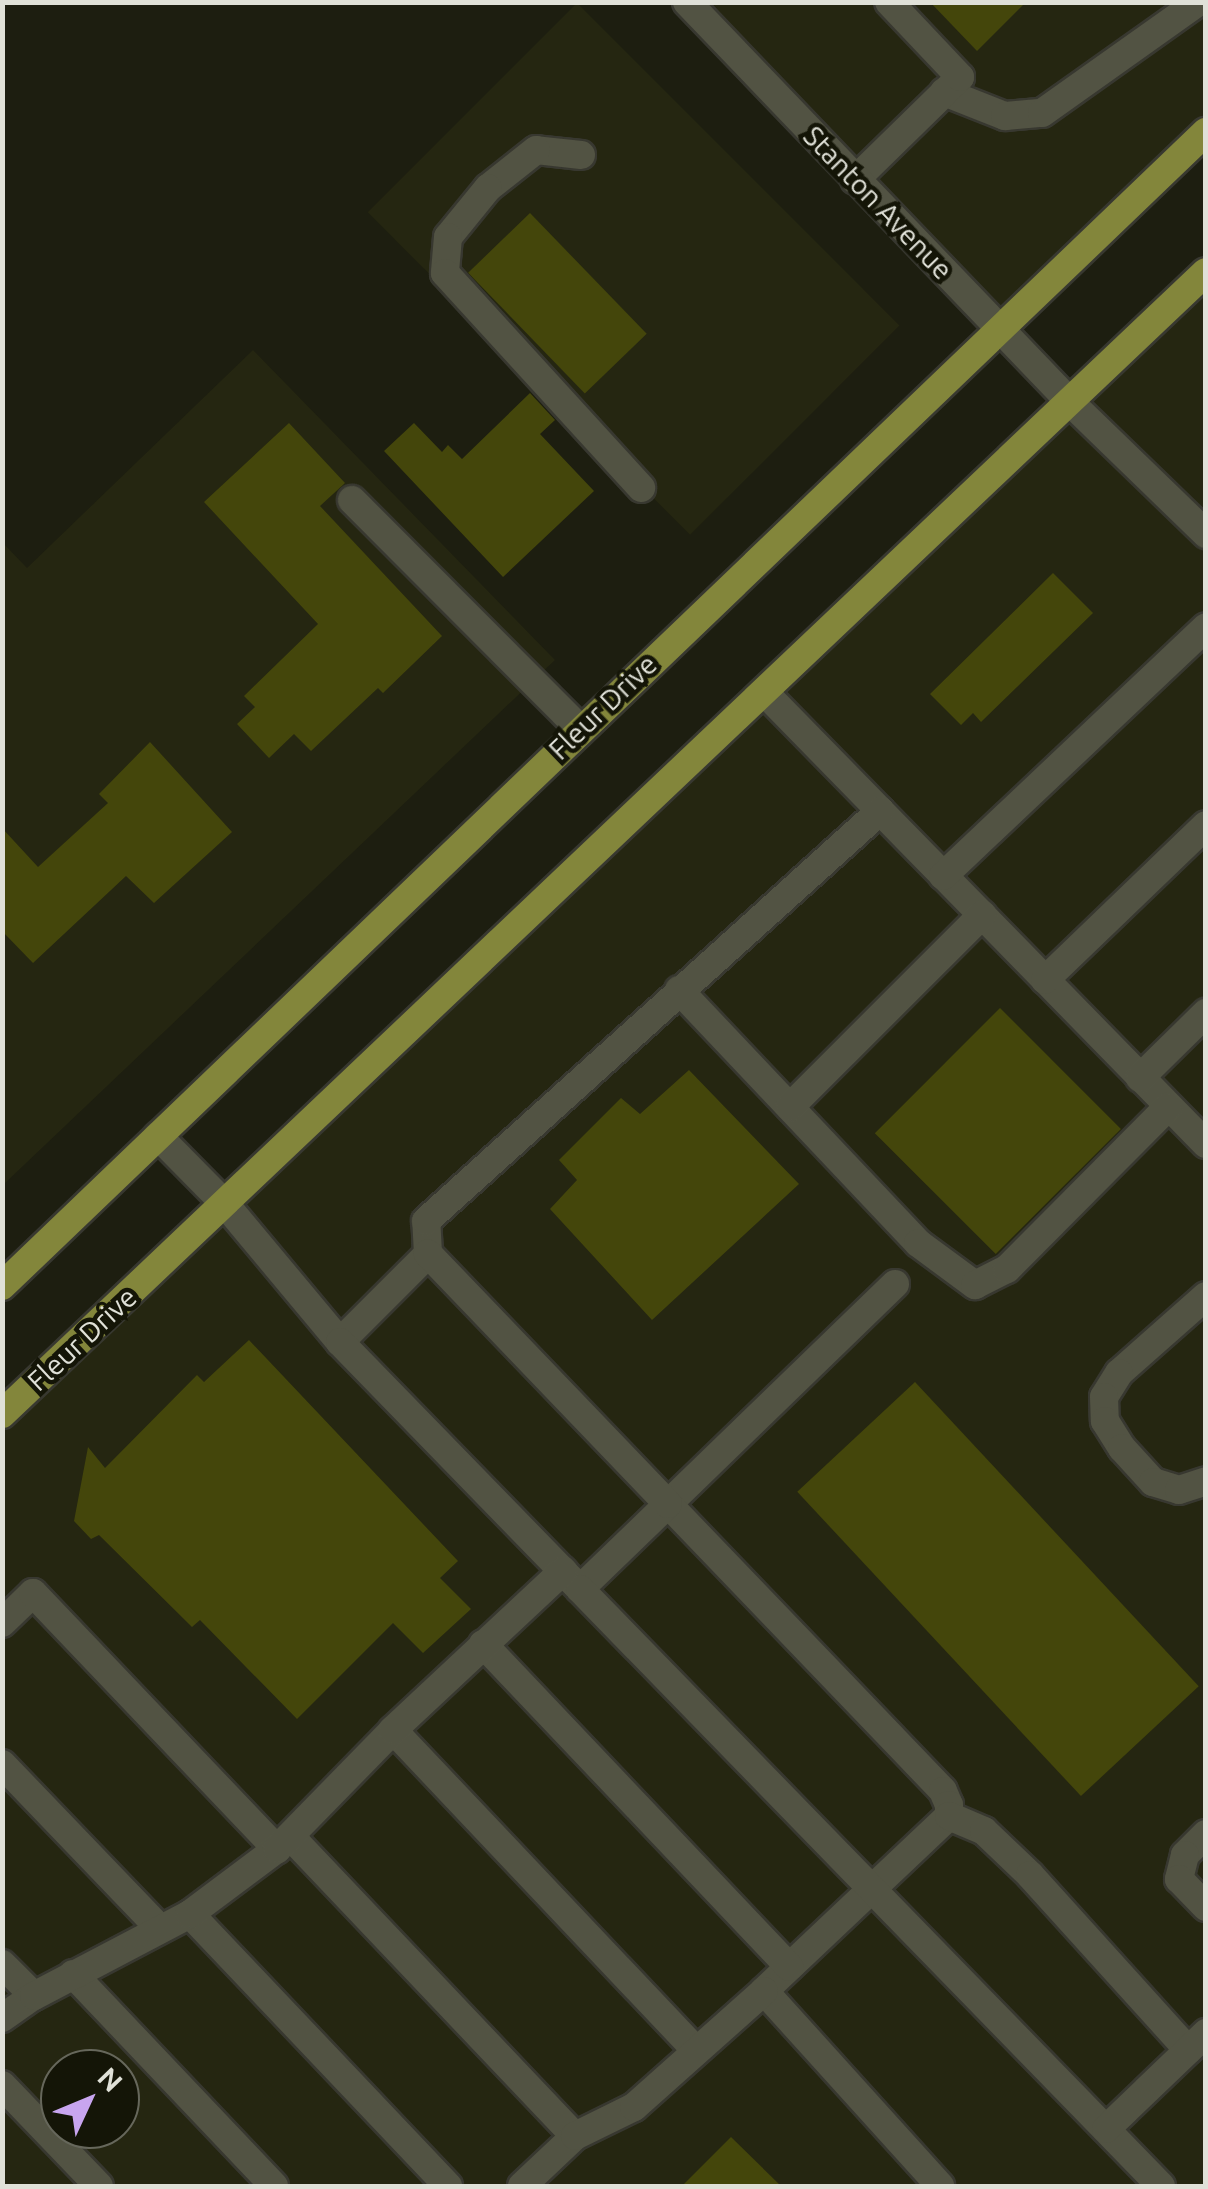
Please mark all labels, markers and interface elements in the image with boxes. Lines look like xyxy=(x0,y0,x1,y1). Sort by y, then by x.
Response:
street label: Stanton Avenue xyxy=(796,119,960,287)
street label: Fleur Drive xyxy=(542,647,664,767)
street label: Fleur Drive xyxy=(21,1280,143,1398)
north arrow xyxy=(40,2049,140,2149)
text: N xyxy=(92,2061,129,2097)

